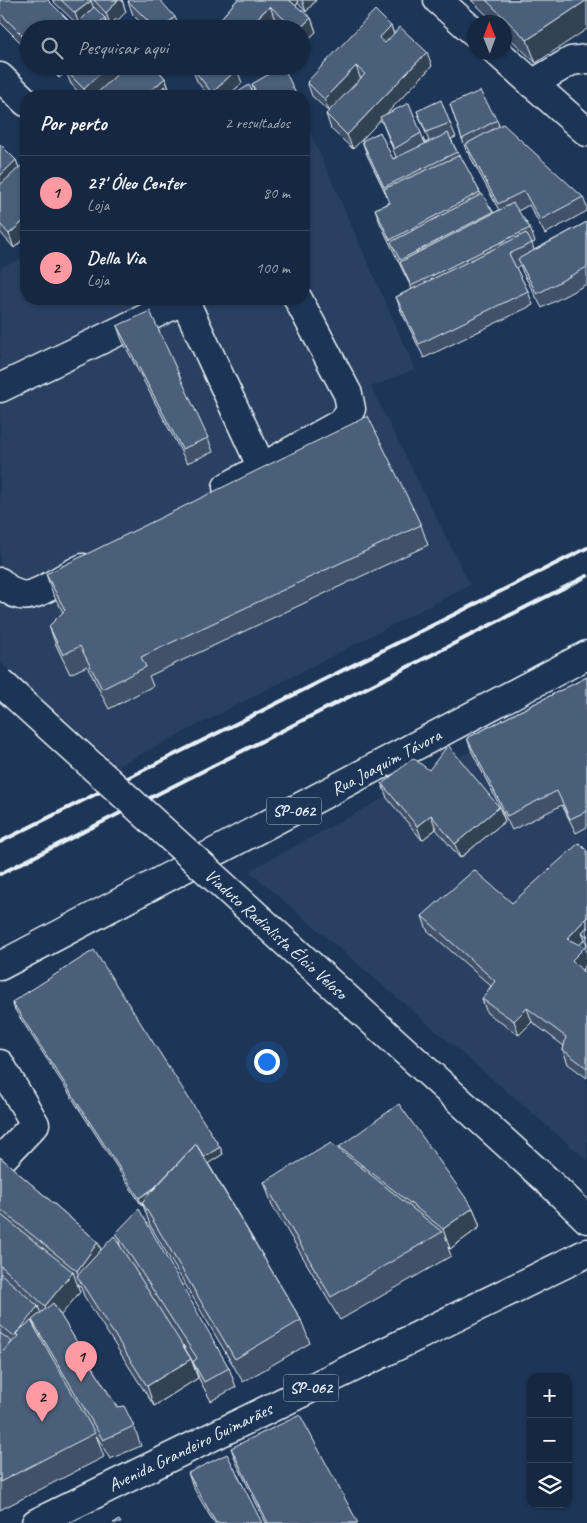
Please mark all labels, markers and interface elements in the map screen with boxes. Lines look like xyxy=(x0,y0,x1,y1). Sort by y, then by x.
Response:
north arrow xyxy=(467,15,512,60)
search box xyxy=(20,20,310,75)
icon: search xyxy=(38,34,66,62)
text: Pesquisar aqui xyxy=(78,36,168,60)
text: Por perto xyxy=(40,110,107,136)
text: 2 resultados xyxy=(225,113,290,133)
text: 27' Óleo Center xyxy=(87,171,185,195)
text: 1 xyxy=(52,183,60,203)
text: 80 m xyxy=(263,183,290,203)
text: Loja xyxy=(87,195,109,215)
text: Della Via xyxy=(87,246,146,270)
text: 2 xyxy=(52,258,60,278)
text: 100 m xyxy=(256,258,290,278)
text: Loja xyxy=(87,270,109,290)
street label: Rua Joaquim Távora xyxy=(327,723,446,800)
road number: SP-062 xyxy=(266,798,322,824)
street label: Viaduto Radialista Élcio Veloso xyxy=(200,864,353,1005)
your location xyxy=(254,1049,280,1075)
pin: 1 xyxy=(65,1341,97,1382)
map controls xyxy=(527,1373,572,1508)
button: + xyxy=(527,1373,572,1418)
road number: SP-062 xyxy=(284,1375,338,1402)
pin: 2 xyxy=(26,1381,58,1422)
street label: Avenida Grandeiro Guimarães xyxy=(104,1397,277,1496)
button: − xyxy=(527,1418,572,1463)
button: layers xyxy=(527,1463,572,1508)

